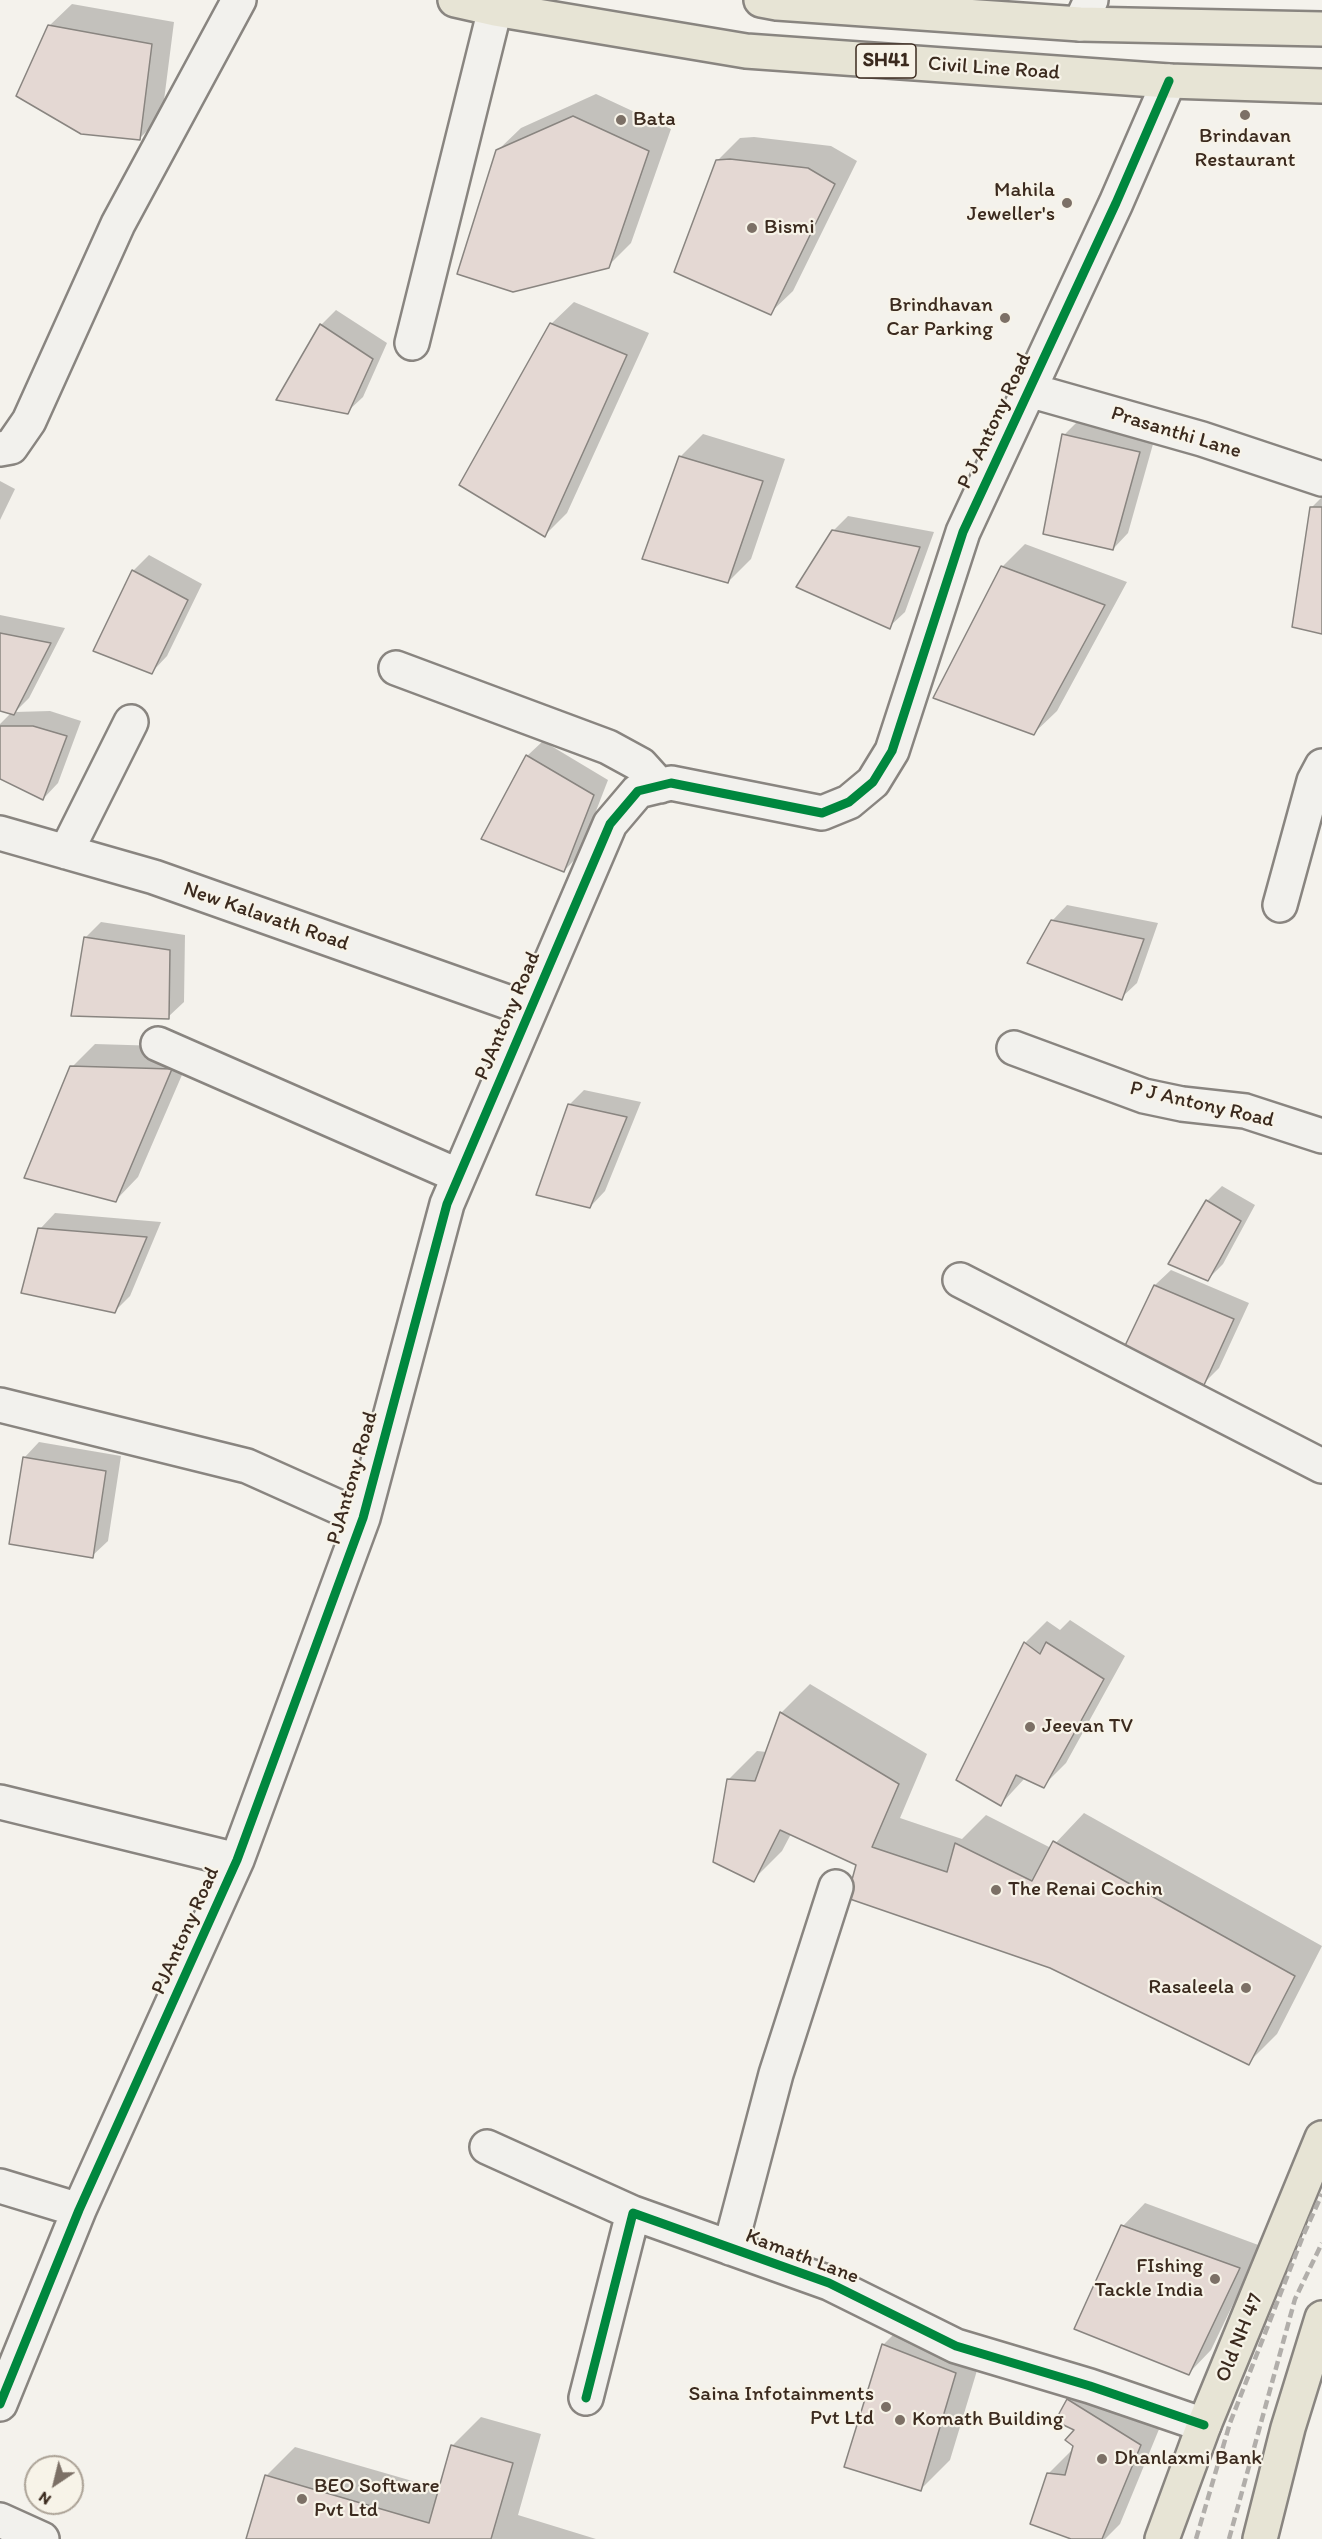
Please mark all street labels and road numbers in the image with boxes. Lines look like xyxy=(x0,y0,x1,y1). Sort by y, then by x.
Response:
road number: SH41 xyxy=(856,44,916,78)
street label: Civil Line Road xyxy=(927,52,1061,86)
street label: P J Antony Road xyxy=(952,349,1038,493)
street label: Prasanthi Lane xyxy=(1108,401,1244,465)
street label: New Kalavath Road xyxy=(180,877,352,957)
street label: PJAntony Road xyxy=(470,948,546,1084)
street label: P J Antony Road xyxy=(1127,1076,1277,1134)
street label: PJAntony Road xyxy=(322,1409,384,1547)
street label: PJAntony Road xyxy=(147,1863,225,1999)
street label: Kamath Lane xyxy=(742,2224,862,2290)
street label: Old NH 47 xyxy=(1211,2290,1269,2386)

